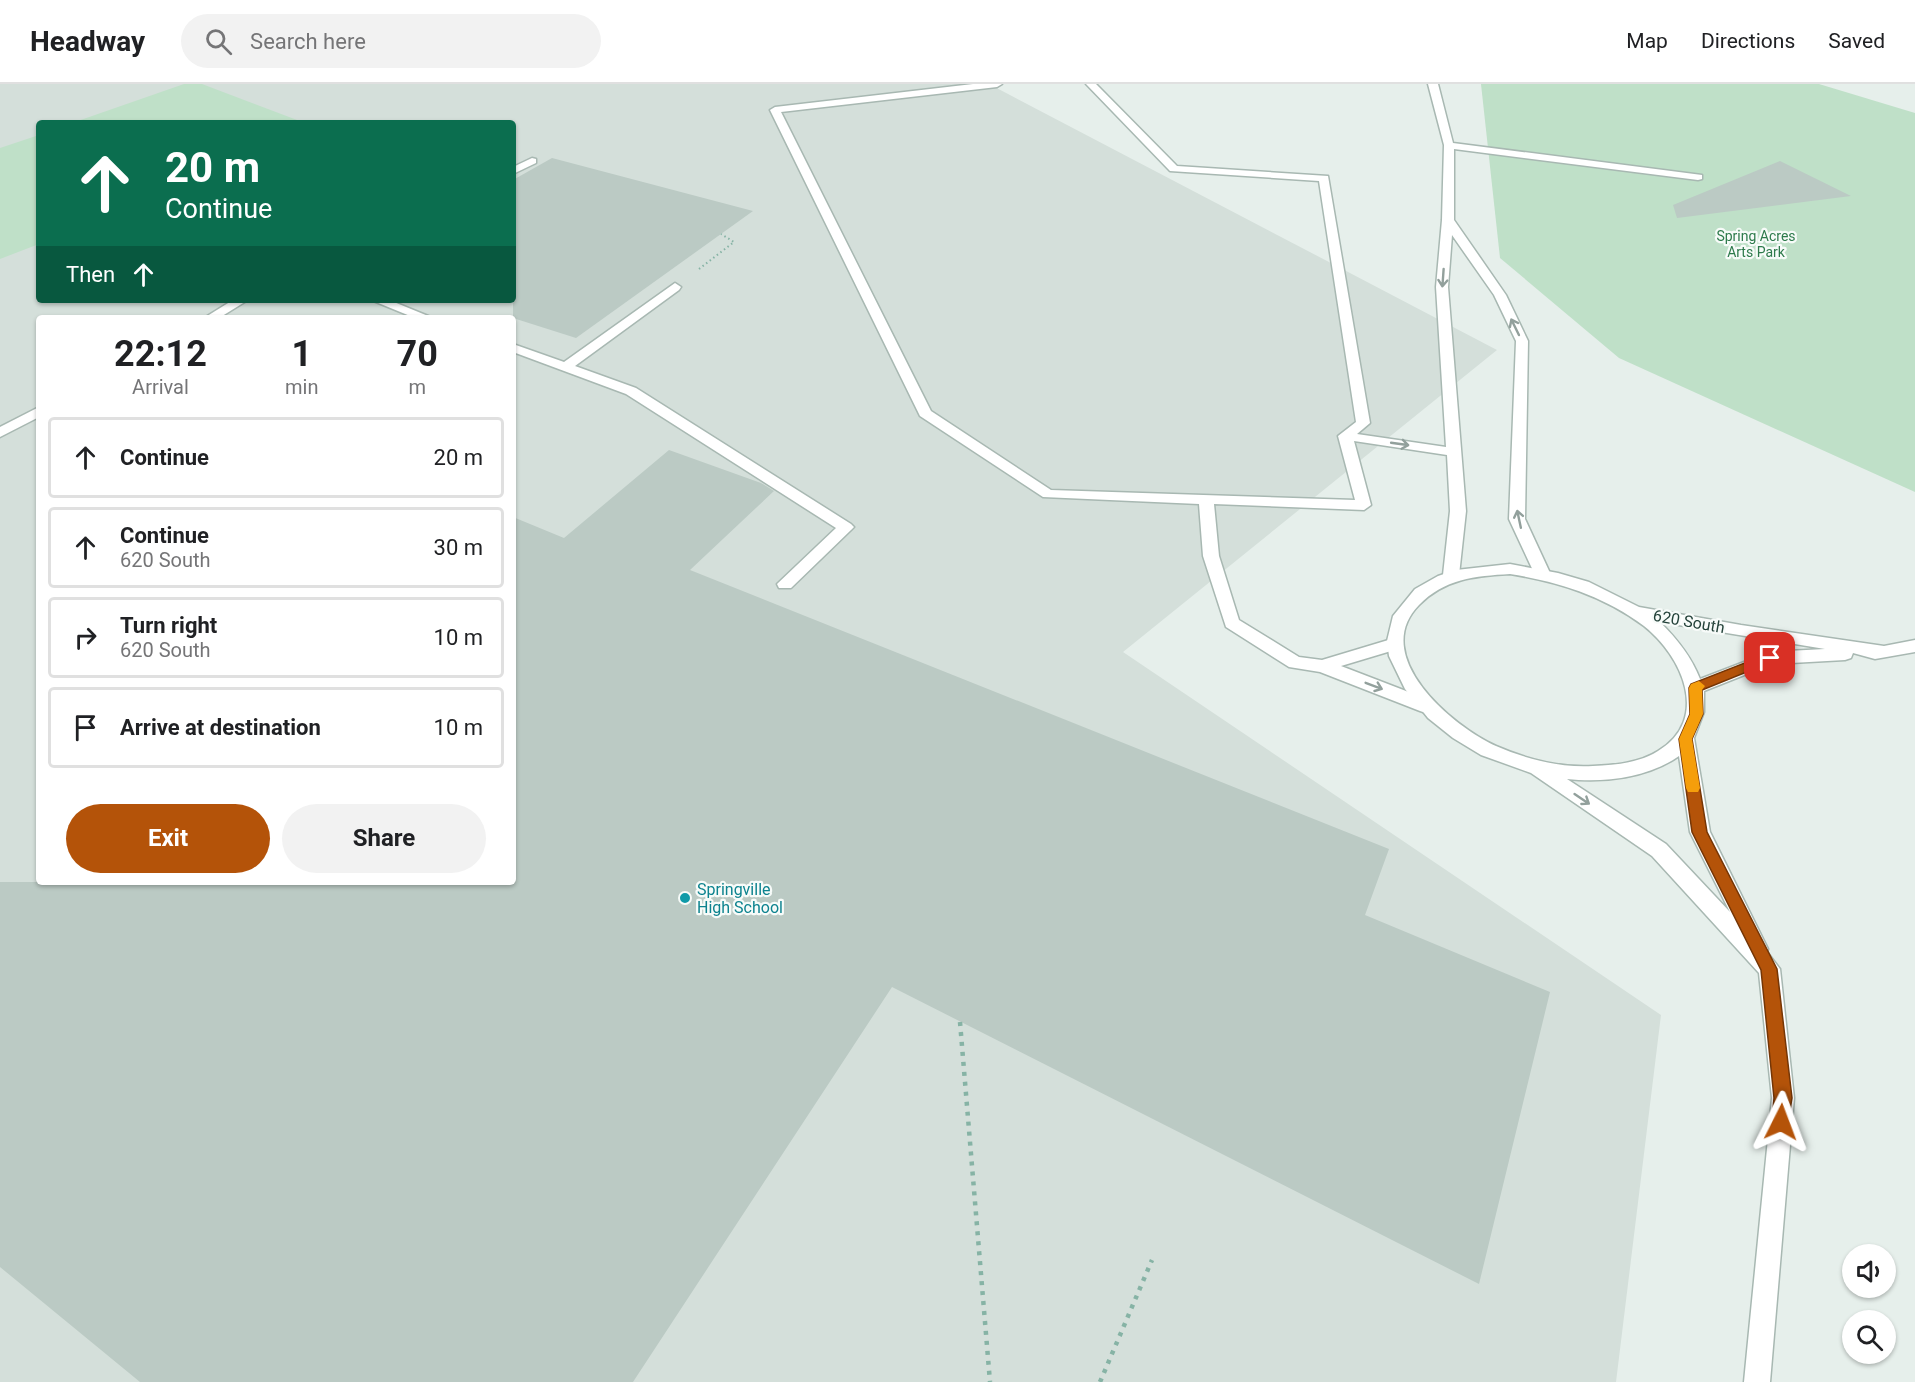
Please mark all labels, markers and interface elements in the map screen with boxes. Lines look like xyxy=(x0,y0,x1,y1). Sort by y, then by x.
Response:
search box xyxy=(181,14,601,68)
text: Headway xyxy=(30,25,145,58)
icon: search xyxy=(202,25,235,58)
text: Search here xyxy=(250,29,366,54)
text: Map xyxy=(1626,29,1668,53)
text: Directions xyxy=(1701,29,1795,53)
text: Saved xyxy=(1828,29,1885,53)
text: 20 m xyxy=(165,143,260,192)
icon: ahead xyxy=(66,144,144,222)
text: Continue xyxy=(165,193,272,225)
park label: Spring Acres Arts Park xyxy=(1716,228,1796,260)
icon: ahead xyxy=(127,258,160,291)
text: Then xyxy=(66,262,115,287)
one-way arrow xyxy=(1437,268,1448,288)
one-way arrow xyxy=(1509,318,1521,336)
text: 22:12 xyxy=(114,333,207,375)
text: 1 xyxy=(291,333,312,375)
text: 70 xyxy=(397,333,438,375)
text: Arrival xyxy=(132,375,189,399)
text: min xyxy=(285,375,318,399)
text: m xyxy=(408,375,426,399)
one-way arrow xyxy=(1389,438,1409,449)
icon: ahead xyxy=(69,441,102,474)
text: Continue xyxy=(120,445,209,470)
text: 20 m xyxy=(434,445,483,470)
one-way arrow xyxy=(1513,510,1524,529)
text: Continue xyxy=(120,523,209,548)
icon: ahead xyxy=(69,531,102,564)
text: 30 m xyxy=(434,535,483,560)
text: 620 South xyxy=(120,548,211,572)
street label: 620 South xyxy=(1652,606,1726,637)
text: Turn right xyxy=(120,613,217,638)
icon: right xyxy=(69,621,102,654)
text: 10 m xyxy=(434,625,483,650)
pin xyxy=(1744,632,1795,683)
text: 620 South xyxy=(120,638,211,662)
icon: arrive xyxy=(1753,641,1786,674)
one-way arrow xyxy=(1365,681,1383,692)
icon: arrive xyxy=(69,711,102,744)
text: Arrive at destination xyxy=(120,715,321,740)
text: 10 m xyxy=(434,715,483,740)
one-way arrow xyxy=(1573,792,1590,805)
button: Exit xyxy=(66,804,270,873)
button: Share xyxy=(282,804,486,873)
place label: Springville High School xyxy=(697,880,783,917)
marker: Springville High School xyxy=(678,891,692,905)
position arrow xyxy=(1749,1090,1813,1154)
map controls xyxy=(1842,1244,1896,1364)
button: sound xyxy=(1842,1244,1896,1298)
button: search xyxy=(1842,1310,1896,1364)

